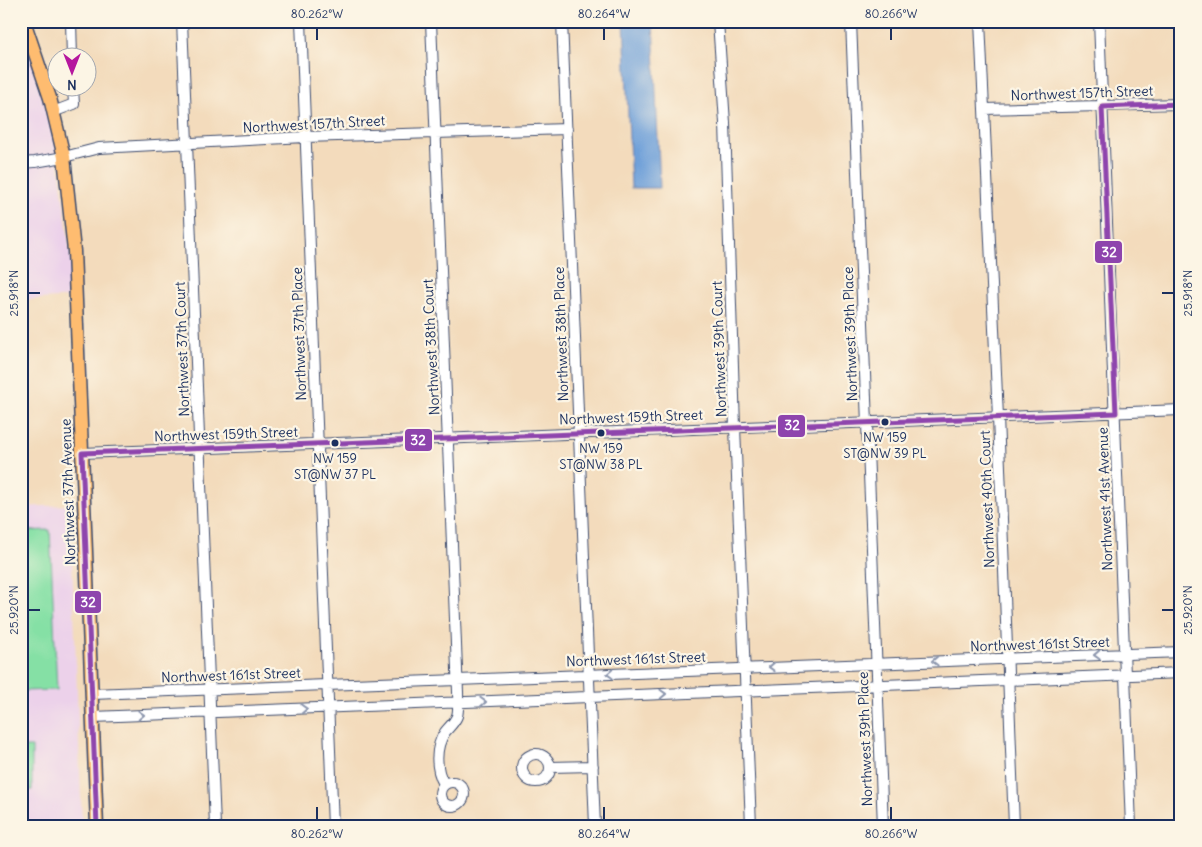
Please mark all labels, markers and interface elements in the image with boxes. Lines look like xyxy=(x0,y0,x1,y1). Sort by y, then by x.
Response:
text: 80.262°W xyxy=(291,6,343,21)
text: 80.264°W xyxy=(578,6,630,21)
text: 80.266°W xyxy=(865,6,917,21)
north arrow xyxy=(48,48,98,98)
text: N xyxy=(67,76,77,94)
street label: Northwest 157th Street xyxy=(1010,82,1154,104)
street label: Northwest 157th Street xyxy=(242,111,386,137)
line badge: 32 xyxy=(1094,240,1123,264)
text: 32 xyxy=(1101,243,1117,261)
street label: Northwest 38th Place xyxy=(550,266,572,402)
street label: Northwest 39th Place xyxy=(839,266,861,402)
street label: Northwest 37th Place xyxy=(288,267,310,401)
text: 25.918°N xyxy=(6,270,21,316)
text: 25.918°N xyxy=(1180,270,1195,316)
street label: Northwest 38th Court xyxy=(418,278,444,416)
street label: Northwest 39th Court xyxy=(708,280,730,418)
street label: Northwest 37th Court xyxy=(171,281,193,417)
street label: Northwest 159th Street xyxy=(559,405,704,429)
line badge: 32 xyxy=(777,414,806,438)
text: 32 xyxy=(784,416,800,434)
marker: NW 159 ST@NW 39 PL xyxy=(880,417,890,427)
street label: Northwest 37th Avenue xyxy=(56,418,80,566)
street label: Northwest 159th Street xyxy=(154,422,299,446)
street label: Northwest 41st Avenue xyxy=(1093,427,1117,571)
line badge: 32 xyxy=(404,428,433,452)
marker: NW 159 ST@NW 38 PL xyxy=(596,428,606,438)
place label: NW 159 ST@NW 39 PL xyxy=(843,429,927,462)
street label: Northwest 40th Court xyxy=(976,430,998,568)
text: 32 xyxy=(410,431,426,449)
marker: NW 159 ST@NW 37 PL xyxy=(330,438,340,448)
place label: NW 159 ST@NW 38 PL xyxy=(559,440,643,473)
place label: NW 159 ST@NW 37 PL xyxy=(294,450,376,483)
text: 25.920°N xyxy=(6,585,21,635)
text: 25.920°N xyxy=(1180,585,1195,635)
line badge: 32 xyxy=(74,590,102,614)
text: 32 xyxy=(80,593,96,611)
street label: Northwest 161st Street xyxy=(970,633,1110,655)
street label: Northwest 161st Street xyxy=(566,648,706,670)
one-way arrow xyxy=(1093,650,1101,661)
one-way arrow xyxy=(930,656,938,667)
one-way arrow xyxy=(768,662,776,673)
street label: Northwest 161st Street xyxy=(161,664,301,686)
one-way arrow xyxy=(606,669,614,680)
street label: Northwest 39th Place xyxy=(854,671,876,807)
one-way arrow xyxy=(660,689,668,700)
one-way arrow xyxy=(480,697,488,707)
one-way arrow xyxy=(300,704,308,714)
one-way arrow xyxy=(138,710,146,721)
text: 80.262°W xyxy=(291,826,343,841)
text: 80.264°W xyxy=(578,826,630,841)
text: 80.266°W xyxy=(865,826,917,841)

